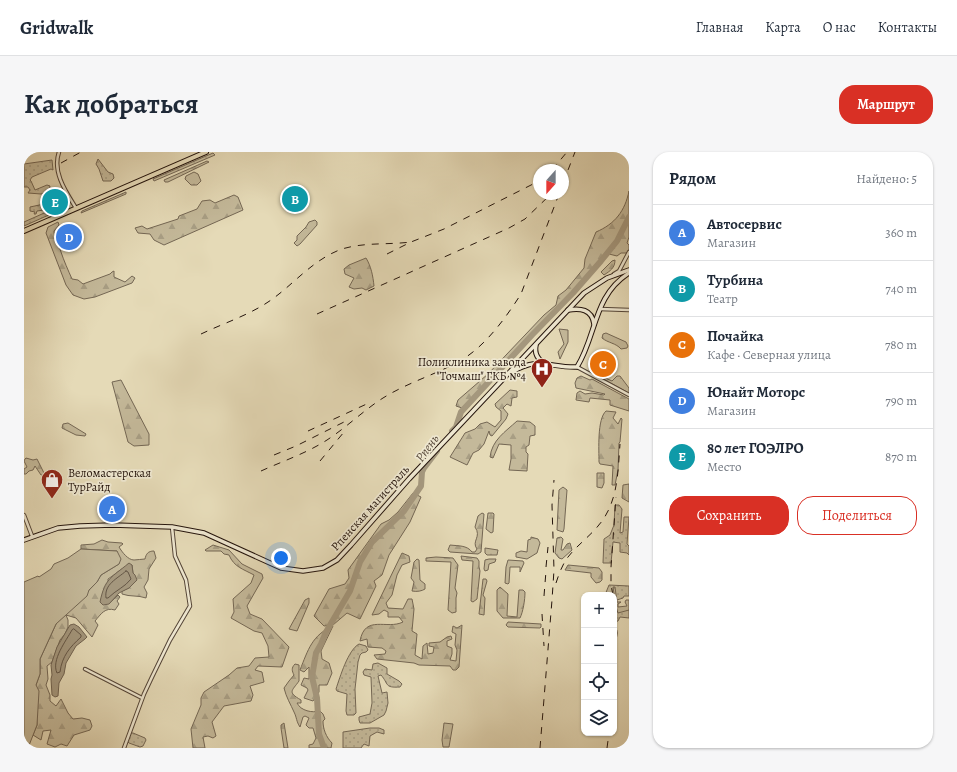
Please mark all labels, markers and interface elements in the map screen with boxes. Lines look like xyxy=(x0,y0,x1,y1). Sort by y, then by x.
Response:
text: Gridwalk xyxy=(20,15,93,41)
text: Главная xyxy=(696,18,743,37)
text: Карта xyxy=(765,18,801,37)
text: О нас xyxy=(823,18,856,37)
text: Контакты xyxy=(878,18,937,37)
text: Как добраться xyxy=(24,85,199,123)
button: Маршрут xyxy=(839,85,933,124)
north arrow xyxy=(533,164,569,200)
text: Рядом xyxy=(669,167,716,190)
text: Найдено: 5 xyxy=(856,170,917,187)
pin: B xyxy=(282,184,308,214)
pin: E xyxy=(42,187,68,217)
text: Автосервис xyxy=(707,214,782,234)
pin: D xyxy=(56,222,82,252)
text: A xyxy=(678,224,686,241)
text: 360 m xyxy=(885,224,917,241)
text: Магазин xyxy=(707,234,756,251)
text: Турбина xyxy=(707,270,763,290)
text: B xyxy=(678,280,686,297)
text: 740 m xyxy=(885,280,917,297)
text: Театр xyxy=(707,290,738,307)
text: Почайка xyxy=(707,326,764,346)
text: C xyxy=(678,336,686,353)
text: 780 m xyxy=(885,336,917,353)
text: Кафе · Северная улица xyxy=(707,346,831,363)
pin: C xyxy=(590,349,616,379)
place label: Поликлиника завода "Точмаш" ГКБ №4 xyxy=(418,354,527,384)
hospital icon: Поликлиника завода "Точмаш" ГКБ №4 xyxy=(529,356,555,389)
text: Юнайт Моторс xyxy=(707,382,805,402)
text: D xyxy=(677,392,687,409)
text: 790 m xyxy=(885,392,917,409)
text: Магазин xyxy=(707,402,756,419)
water label: Рпень xyxy=(411,430,443,465)
text: 80 лет ГОЭЛРО xyxy=(707,438,804,458)
text: E xyxy=(678,448,686,465)
text: 870 m xyxy=(885,448,917,465)
text: Место xyxy=(707,458,742,475)
street label: Рпенская магистраль xyxy=(327,461,413,554)
place label: Веломастерская ТурРайд xyxy=(68,465,151,495)
shop icon: Веломастерская ТурРайд xyxy=(39,467,65,500)
pin: A xyxy=(99,494,125,524)
button: Сохранить xyxy=(669,496,789,535)
button: Поделиться xyxy=(797,496,917,535)
your location xyxy=(271,548,291,568)
map controls xyxy=(581,592,617,736)
button: + xyxy=(581,592,617,628)
button: − xyxy=(581,628,617,664)
button: locate xyxy=(581,664,617,700)
button: layers xyxy=(581,700,617,736)

